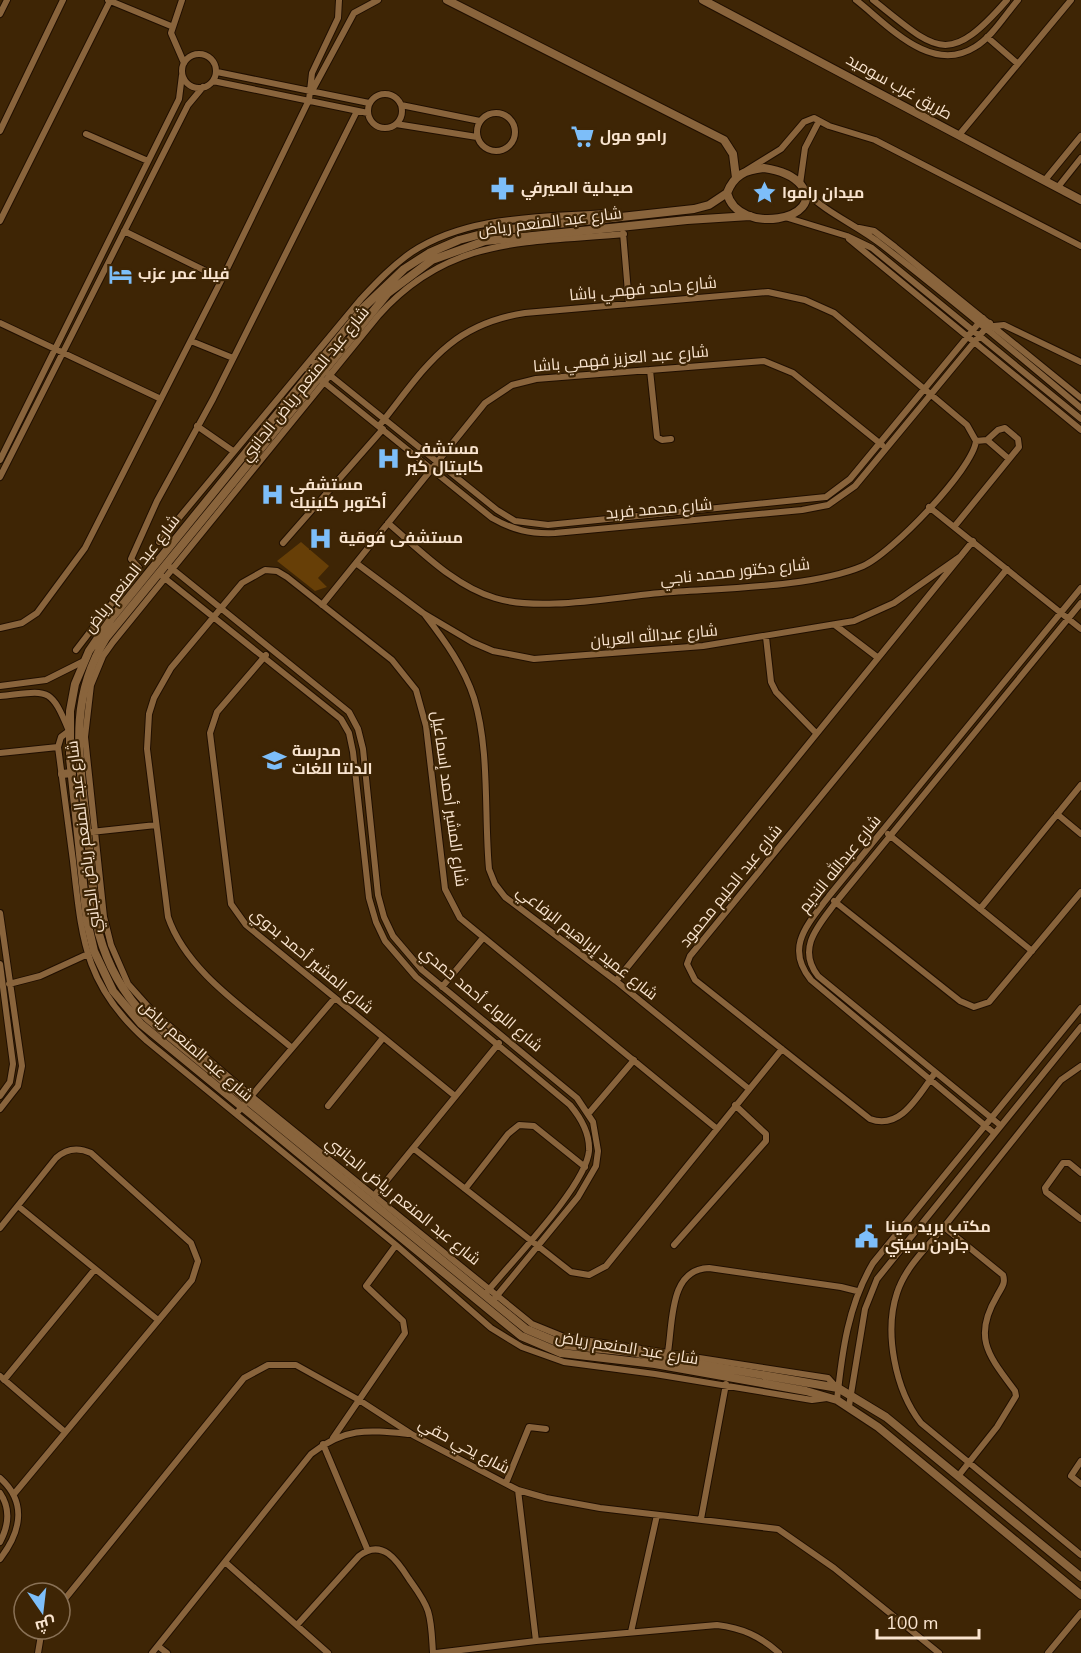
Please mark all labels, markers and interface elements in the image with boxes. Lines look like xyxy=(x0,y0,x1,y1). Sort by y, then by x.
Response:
street label: طريق غرب سوميد xyxy=(842,49,956,125)
supermarket icon: رامو مول xyxy=(569,123,595,149)
place label: رامو مول xyxy=(600,125,667,147)
pharmacy icon: صيدلية الصيرفي xyxy=(490,175,516,201)
place label: صيدلية الصيرفي xyxy=(521,177,633,200)
place icon: ميدان راموا xyxy=(751,180,777,206)
place label: ميدان راموا xyxy=(782,182,864,204)
street label: شارع عبد المنعم رياض xyxy=(477,202,623,242)
hotel icon: فيلا عمر عزب xyxy=(107,261,133,287)
place label: فيلا عمر عزب xyxy=(138,263,230,285)
street label: شارع حامد فهمي باشا xyxy=(568,272,718,308)
street label: شارع عبد المنعم رياض الجانبي xyxy=(235,302,376,467)
street label: شارع عبد العزيز فهمي باشا xyxy=(532,340,710,380)
place label: مستشفى كابيتال كير xyxy=(405,438,483,478)
hospital icon: مستشفى كابيتال كير xyxy=(375,445,401,471)
place label: مستشفى أكتوبر كلينيك xyxy=(290,474,386,514)
hospital icon: مستشفى أكتوبر كلينيك xyxy=(259,481,285,507)
street label: شارع محمد فريد xyxy=(605,493,713,525)
street label: شارع عبد المنعم رياض xyxy=(79,510,185,638)
hospital icon: مستشفى فوقية xyxy=(308,525,334,551)
place label: مستشفى فوقية xyxy=(339,527,463,549)
street label: شارع دكتور محمد ناجي xyxy=(659,553,811,593)
street label: شارع عبدالله العريان xyxy=(589,619,719,653)
street label: شارع المشير أحمد إسماعيل xyxy=(426,710,472,888)
street label: شارع عبد المنعم رياض الجانبي xyxy=(61,739,109,935)
place label: مدرسة الدلتا للغات xyxy=(292,740,373,780)
school or university icon: مدرسة الدلتا للغات xyxy=(261,747,287,773)
street label: شارع عبدالله النديم xyxy=(794,810,886,918)
street label: شارع عبد الحليم محمود xyxy=(675,820,787,952)
street label: شارع عميد إبراهيم الرفاعي xyxy=(510,881,662,1007)
street label: شارع المشير أحمد بدوي xyxy=(244,903,378,1021)
street label: شارع اللواء أحمد حمدي xyxy=(414,941,547,1059)
street label: شارع عبد المنعم رياض xyxy=(134,995,258,1107)
street label: شارع عبد المنعم رياض الجانبي xyxy=(320,1131,485,1272)
place label: مكتب بريد مينا جاردن سيتي xyxy=(885,1216,991,1257)
public building icon: مكتب بريد مينا جاردن سيتي xyxy=(854,1223,880,1249)
street label: شارع عبد المنعم رياض xyxy=(554,1326,700,1370)
street label: شارع يحي حقي xyxy=(414,1413,514,1481)
north arrow xyxy=(12,1581,72,1641)
scale bar xyxy=(877,1602,979,1640)
text: ش xyxy=(33,1611,58,1638)
text: 100 m xyxy=(886,1611,938,1635)

